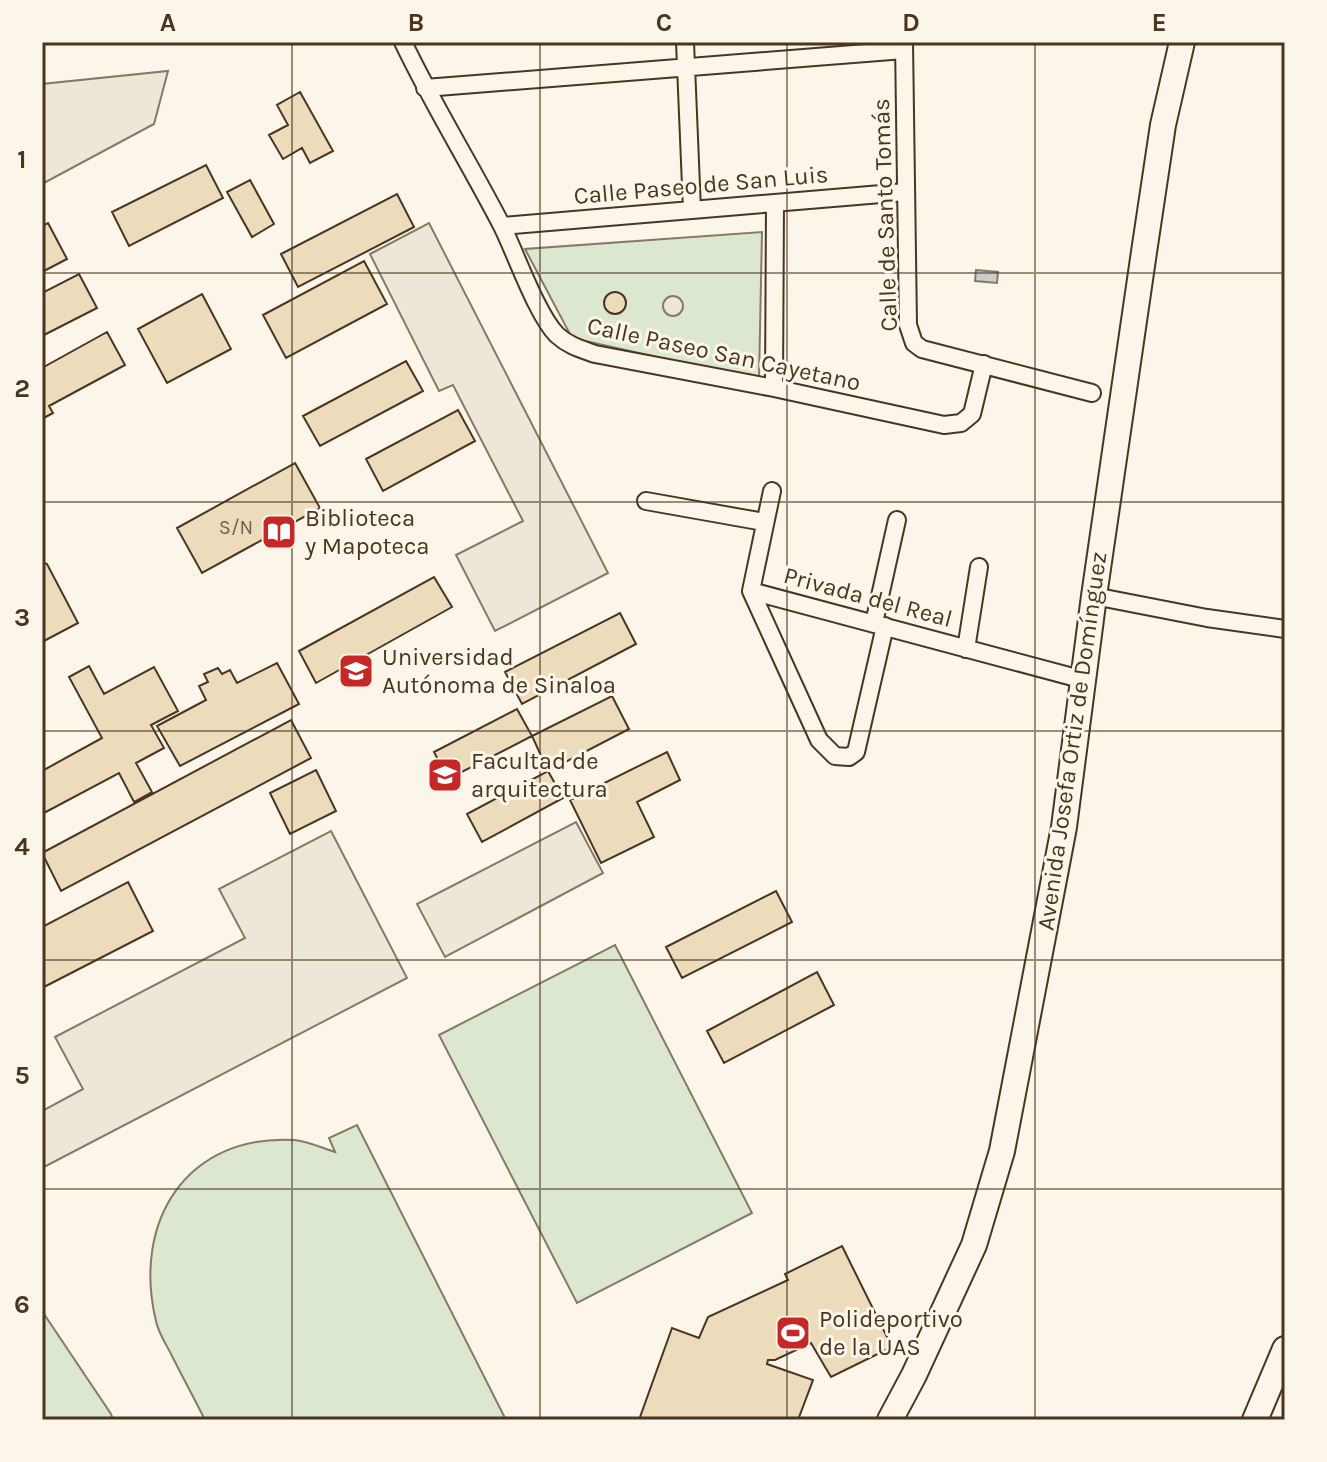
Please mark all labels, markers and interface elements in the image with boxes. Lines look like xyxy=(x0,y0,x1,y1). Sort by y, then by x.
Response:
text: A xyxy=(160,7,176,38)
text: B xyxy=(408,7,424,38)
text: C xyxy=(656,7,672,38)
text: D xyxy=(902,7,920,38)
text: E xyxy=(1151,7,1167,38)
street label: Calle de Santo Tomás xyxy=(867,98,903,332)
text: 1 xyxy=(17,144,27,175)
street label: Calle Paseo de San Luis xyxy=(573,160,829,210)
street label: Calle Paseo San Cayetano xyxy=(585,311,863,397)
text: 2 xyxy=(14,373,30,404)
place label: Biblioteca y Mapoteca xyxy=(304,504,430,560)
library icon: Biblioteca y Mapoteca xyxy=(260,513,298,551)
house number: S/N xyxy=(219,516,253,539)
street label: Avenida Josefa Ortiz de Domínguez xyxy=(1032,550,1112,932)
street label: Privada del Real xyxy=(781,561,955,633)
text: 3 xyxy=(14,602,30,633)
place label: Universidad Autónoma de Sinaloa xyxy=(382,643,616,699)
school or university icon: Universidad Autónoma de Sinaloa xyxy=(337,652,375,690)
place label: Facultad de arquitectura xyxy=(471,747,608,803)
school or university icon: Facultad de arquitectura xyxy=(426,756,464,794)
text: 4 xyxy=(14,831,30,862)
text: 5 xyxy=(14,1060,30,1091)
text: 6 xyxy=(14,1289,30,1320)
place label: Polideportivo de la UAS xyxy=(819,1305,963,1361)
sports icon: Polideportivo de la UAS xyxy=(774,1314,812,1352)

